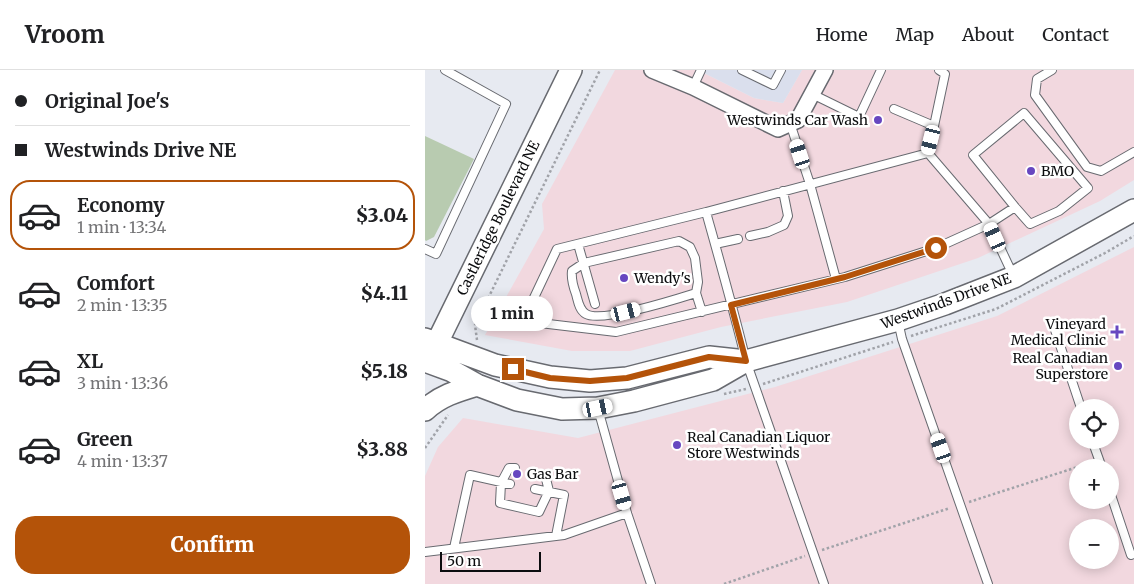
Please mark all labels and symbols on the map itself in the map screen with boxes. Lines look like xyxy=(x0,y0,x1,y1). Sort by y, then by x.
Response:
place label: Westwinds Car Wash xyxy=(726,111,868,129)
marker: Westwinds Car Wash xyxy=(872,114,884,126)
car xyxy=(920,124,941,156)
car xyxy=(788,137,811,171)
street label: Castleridge Boulevard NE xyxy=(453,138,543,298)
place label: BMO xyxy=(1041,162,1074,180)
marker: BMO xyxy=(1025,165,1037,177)
car xyxy=(982,220,1007,254)
route start xyxy=(925,237,947,259)
place label: Wendy's xyxy=(633,269,691,287)
street label: Westwinds Drive NE xyxy=(878,269,1014,333)
marker: Wendy's xyxy=(618,272,630,284)
callout: 1 min xyxy=(472,296,554,332)
car xyxy=(609,301,642,323)
place label: Vineyard Medical Clinic xyxy=(1011,315,1107,349)
marker: Vineyard Medical Clinic xyxy=(1110,325,1124,339)
place label: Real Canadian Superstore xyxy=(1012,349,1108,383)
route end xyxy=(502,358,524,380)
marker: Real Canadian Superstore xyxy=(1112,360,1124,372)
car xyxy=(581,398,614,418)
place label: Real Canadian Liquor Store Westwinds xyxy=(687,428,830,462)
car xyxy=(929,431,952,465)
marker: Real Canadian Liquor Store Westwinds xyxy=(671,439,683,451)
place label: Gas Bar xyxy=(527,465,578,483)
marker: Gas Bar xyxy=(511,468,523,480)
car xyxy=(610,479,633,511)
scale bar xyxy=(440,549,541,572)

